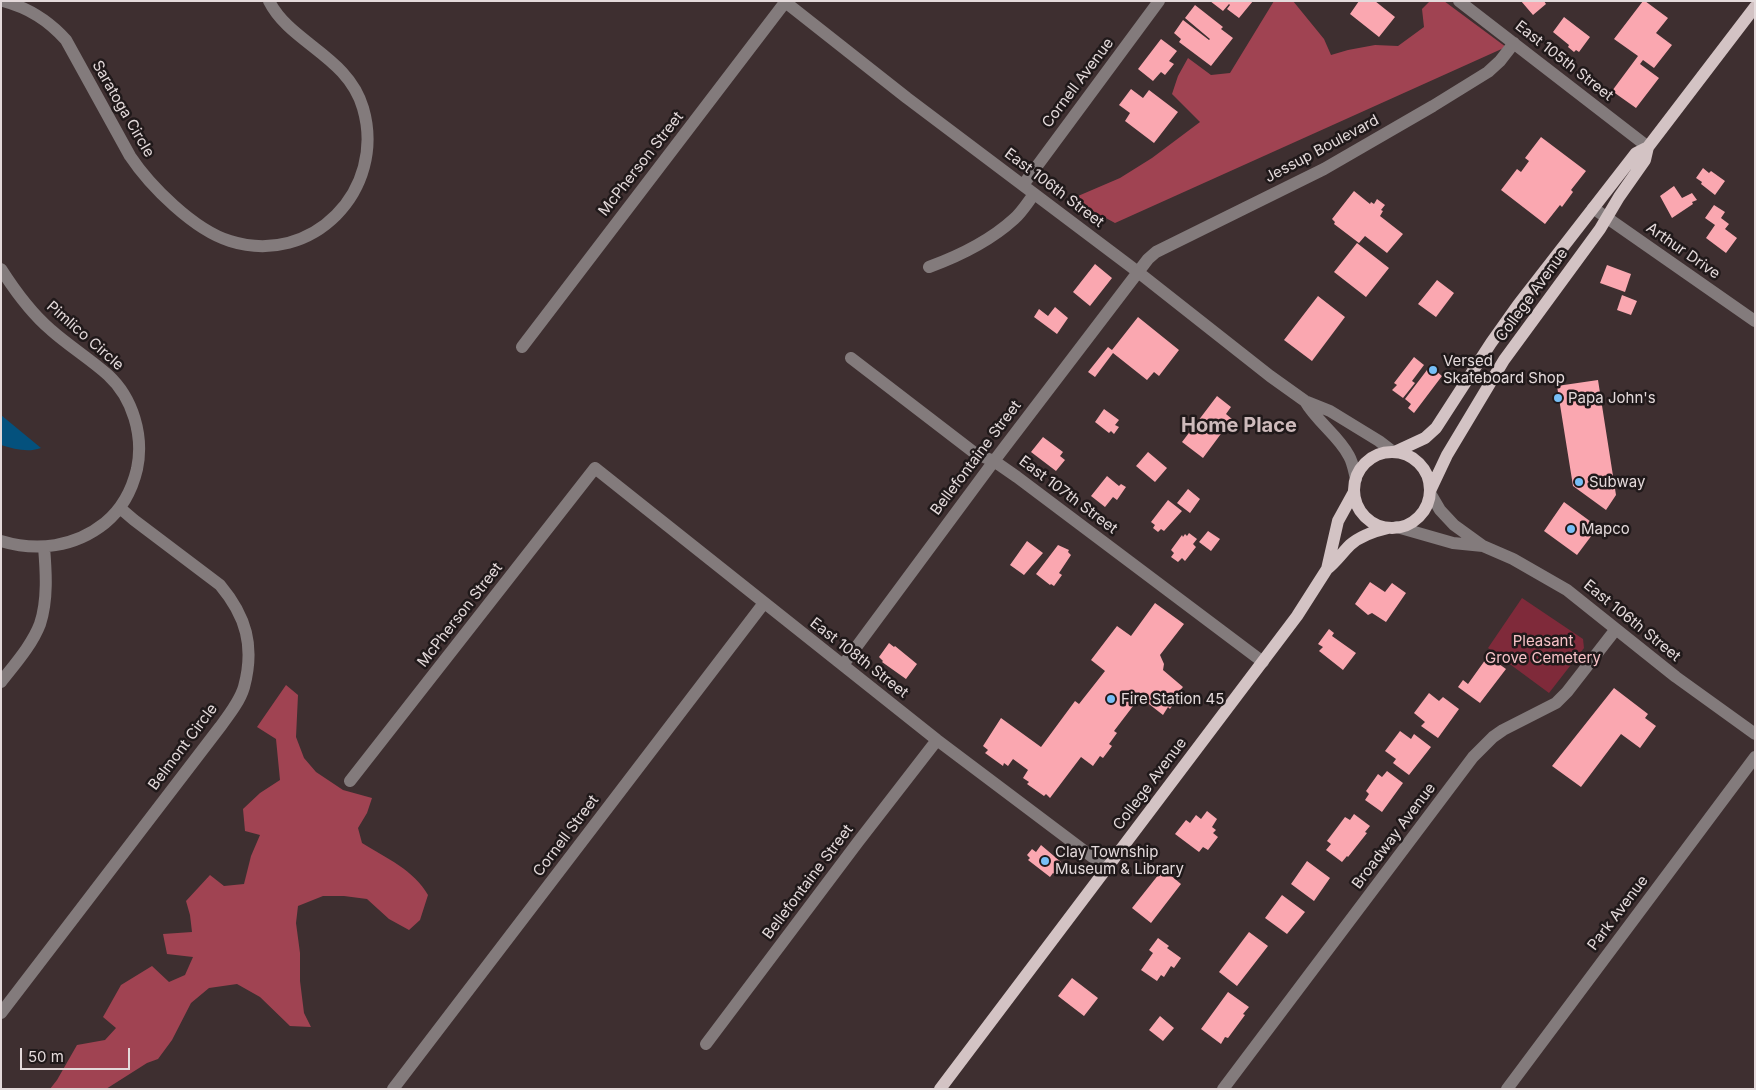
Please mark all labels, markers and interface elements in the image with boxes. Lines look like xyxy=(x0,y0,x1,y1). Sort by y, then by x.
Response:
street label: East 105th Street xyxy=(1511,17,1617,105)
street label: Cornell Avenue xyxy=(1038,35,1118,131)
street label: Saratoga Circle xyxy=(88,57,158,161)
street label: McPherson Street xyxy=(595,108,687,220)
street label: Jessup Boulevard xyxy=(1262,111,1382,187)
street label: East 106th Street xyxy=(1001,145,1107,231)
street label: Arthur Drive xyxy=(1643,219,1723,283)
street label: College Avenue xyxy=(1492,245,1572,345)
street label: Pimlico Circle xyxy=(43,298,127,374)
place label: Versed Skateboard Shop xyxy=(1443,352,1565,387)
marker: Versed Skateboard Shop xyxy=(1427,364,1439,376)
place label: Papa John's xyxy=(1568,389,1656,407)
marker: Papa John's xyxy=(1552,392,1564,404)
street label: Bellefontaine Street xyxy=(927,397,1025,519)
district label: Home Place xyxy=(1181,414,1297,438)
street label: East 107th Street xyxy=(1015,452,1121,538)
place label: Subway xyxy=(1589,473,1645,491)
marker: Subway xyxy=(1573,476,1585,488)
place label: Mapco xyxy=(1581,520,1630,538)
marker: Mapco xyxy=(1565,523,1577,535)
street label: McPherson Street xyxy=(414,559,506,671)
street label: East 106th Street xyxy=(1580,576,1684,666)
street label: East 108th Street xyxy=(806,614,912,702)
park label: Pleasant Grove Cemetery xyxy=(1485,632,1601,667)
place label: Fire Station 45 xyxy=(1121,690,1224,708)
marker: Fire Station 45 xyxy=(1105,693,1117,705)
street label: Belmont Circle xyxy=(145,700,221,794)
street label: College Avenue xyxy=(1109,734,1191,834)
street label: Broadway Avenue xyxy=(1348,780,1440,892)
street label: Cornell Street xyxy=(530,792,602,880)
street label: Bellefontaine Street xyxy=(759,821,857,943)
place label: Clay Township Museum & Library xyxy=(1055,843,1184,878)
marker: Clay Township Museum & Library xyxy=(1039,855,1051,867)
street label: Park Avenue xyxy=(1584,872,1652,954)
scale bar xyxy=(22,1038,132,1070)
text: 50 m xyxy=(28,1047,64,1066)

